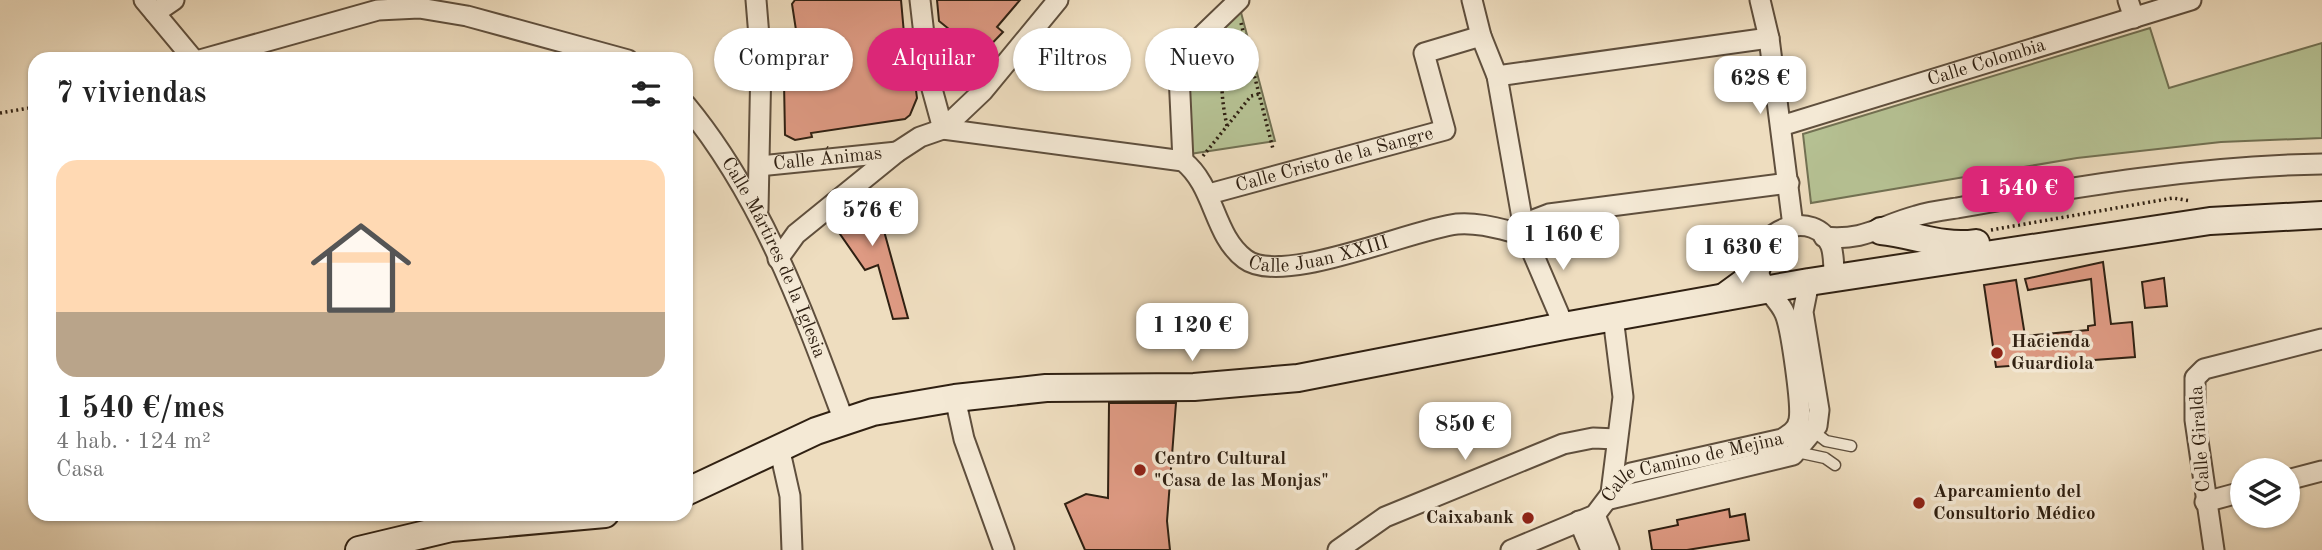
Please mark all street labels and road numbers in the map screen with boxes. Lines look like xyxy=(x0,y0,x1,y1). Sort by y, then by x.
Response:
street label: Calle Colombia xyxy=(1925,36,2048,90)
street label: Calle Cristo de la Sangre xyxy=(1234,124,1435,196)
street label: Calle Ánimas xyxy=(772,144,883,174)
street label: Calle Mártires de la Iglesia xyxy=(717,154,829,361)
street label: Calle Juan XXIII xyxy=(1246,233,1391,276)
street label: Calle Giralda xyxy=(2188,384,2214,493)
street label: Calle Camino de Mejina xyxy=(1598,429,1786,506)

